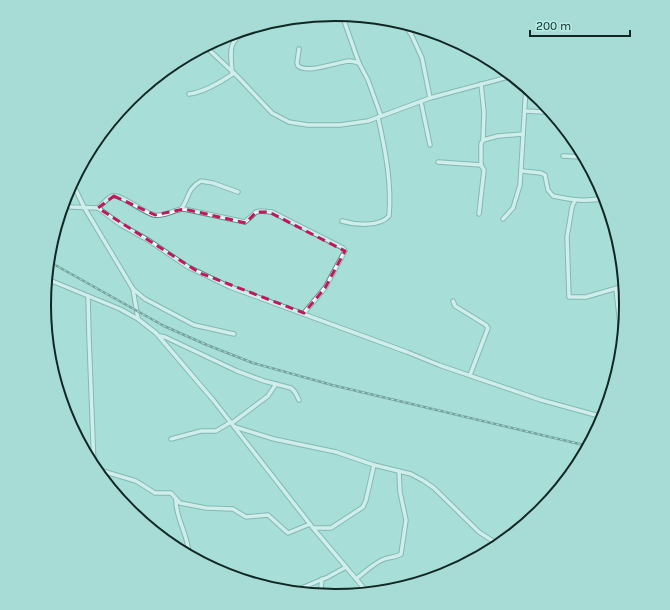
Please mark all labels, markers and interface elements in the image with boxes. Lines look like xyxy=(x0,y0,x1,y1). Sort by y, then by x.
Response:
scale bar xyxy=(530,12,630,38)
text: 200 m xyxy=(536,19,571,33)

